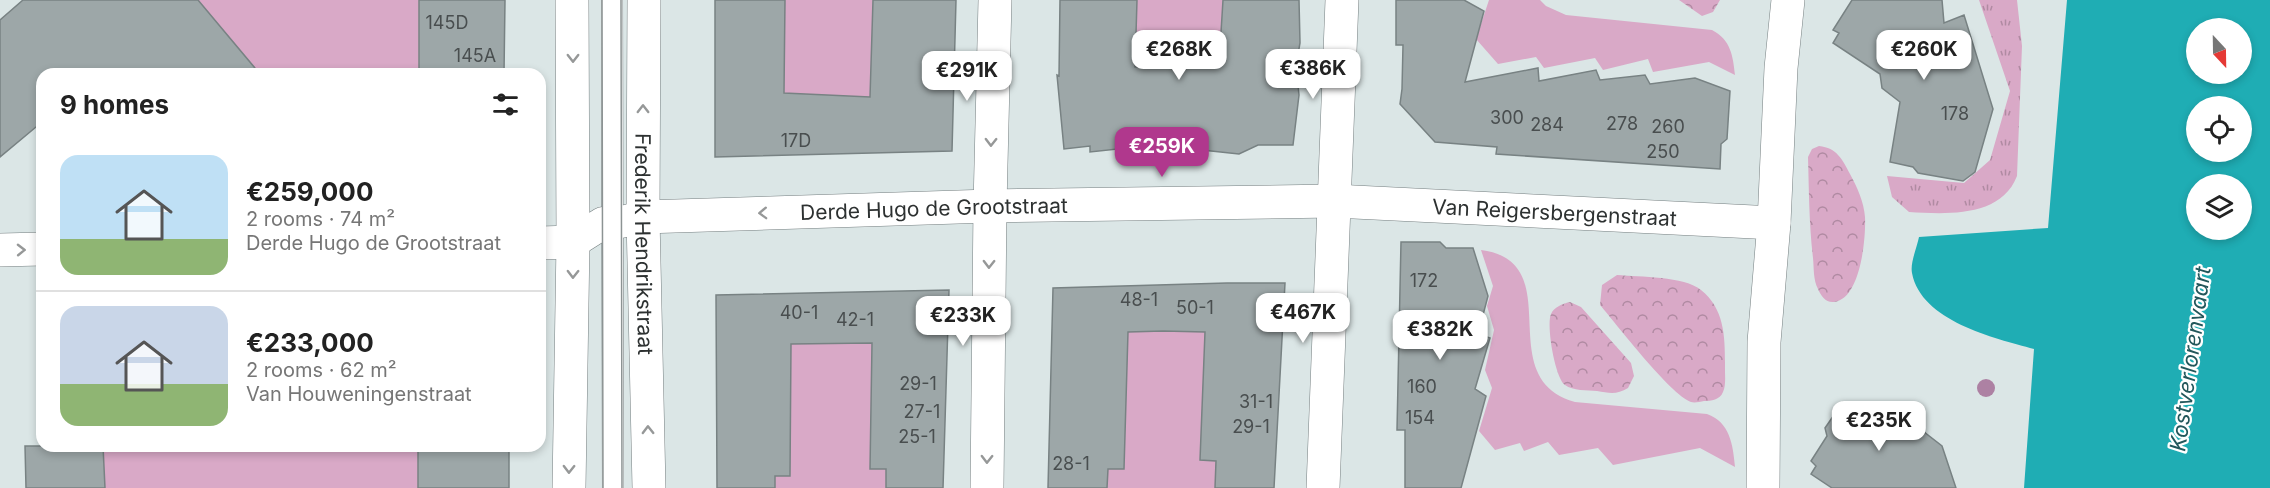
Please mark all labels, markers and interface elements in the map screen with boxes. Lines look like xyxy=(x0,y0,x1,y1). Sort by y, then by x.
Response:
house number: 145D xyxy=(426,12,468,33)
north arrow xyxy=(2186,18,2252,84)
map controls xyxy=(2186,18,2252,240)
pin: €268K xyxy=(1137,30,1221,81)
pin: €260K xyxy=(1882,30,1966,81)
text: €268K xyxy=(1146,37,1212,61)
text: €260K xyxy=(1890,37,1958,61)
house number: 145A xyxy=(454,45,496,66)
pin: €386K xyxy=(1271,49,1355,100)
pin: €291K xyxy=(925,51,1009,102)
one-way arrow xyxy=(567,54,579,63)
text: €386K xyxy=(1280,56,1347,80)
text: €291K xyxy=(936,58,998,82)
icon: filters xyxy=(489,88,522,121)
text: 9 homes xyxy=(60,89,169,120)
button: locate xyxy=(2186,96,2252,162)
house number: 178 xyxy=(1941,103,1969,124)
one-way arrow xyxy=(637,104,649,113)
house number: 300 xyxy=(1490,107,1524,128)
house number: 278 xyxy=(1606,113,1638,134)
house number: 284 xyxy=(1530,114,1564,135)
house number: 260 xyxy=(1651,116,1685,137)
pin: €259K xyxy=(1120,127,1204,178)
house number: 17D xyxy=(781,130,811,151)
street label: Frederik Hendrikstraat xyxy=(630,133,659,355)
text: €259K xyxy=(1129,134,1195,158)
one-way arrow xyxy=(985,138,998,147)
house number: 250 xyxy=(1646,141,1680,162)
button: layers xyxy=(2186,174,2252,240)
text: €259,000 xyxy=(246,176,373,207)
icon: home xyxy=(108,179,180,251)
street label: Derde Hugo de Grootstraat xyxy=(800,192,1068,225)
street label: Van Reigersbergenstraat xyxy=(1432,193,1678,231)
text: 2 rooms · 74 m² xyxy=(246,207,395,231)
one-way arrow xyxy=(759,207,768,220)
text: Derde Hugo de Grootstraat xyxy=(246,231,501,255)
one-way arrow xyxy=(17,244,26,256)
one-way arrow xyxy=(983,260,995,269)
water label: Kostverlorenvaart xyxy=(2164,264,2216,453)
one-way arrow xyxy=(567,270,579,279)
house number: 172 xyxy=(1410,270,1438,291)
house number: 48-1 xyxy=(1120,289,1158,310)
pin: €467K xyxy=(1261,293,1345,344)
pin: €233K xyxy=(921,296,1005,347)
house number: 50-1 xyxy=(1176,297,1214,318)
text: €467K xyxy=(1270,300,1336,324)
house number: 40-1 xyxy=(780,302,818,323)
text: €233K xyxy=(930,303,996,327)
house number: 42-1 xyxy=(836,309,874,330)
pin: €382K xyxy=(1398,310,1482,361)
text: €382K xyxy=(1407,317,1473,341)
text: €233,000 xyxy=(246,327,374,358)
icon: home xyxy=(108,330,180,402)
text: 2 rooms · 62 m² xyxy=(246,358,397,382)
house number: 29-1 xyxy=(899,373,937,394)
house number: 160 xyxy=(1407,376,1437,397)
text: Van Houweningenstraat xyxy=(246,382,472,406)
house number: 31-1 xyxy=(1239,391,1273,412)
house number: 27-1 xyxy=(904,401,940,422)
pin: €235K xyxy=(1837,401,1921,452)
house number: 154 xyxy=(1405,407,1435,428)
text: €235K xyxy=(1846,408,1912,432)
house number: 29-1 xyxy=(1232,416,1270,437)
one-way arrow xyxy=(642,425,654,434)
house number: 25-1 xyxy=(898,426,936,447)
house number: 28-1 xyxy=(1052,453,1090,474)
one-way arrow xyxy=(981,455,993,464)
one-way arrow xyxy=(563,465,575,474)

